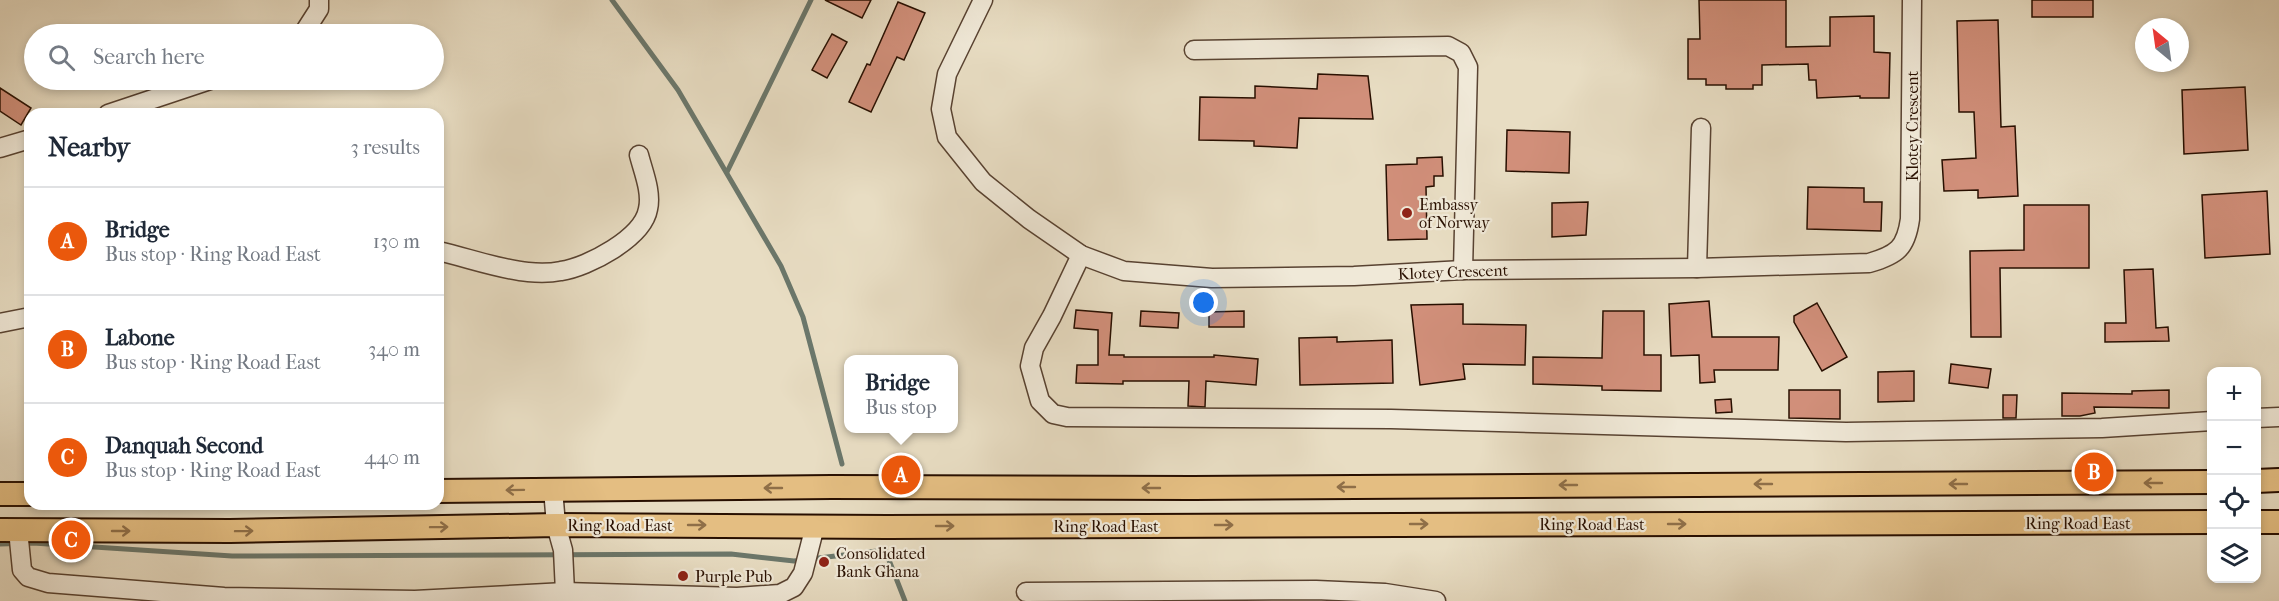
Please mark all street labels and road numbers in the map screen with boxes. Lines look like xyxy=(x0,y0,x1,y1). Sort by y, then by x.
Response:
street label: Klotey Crescent xyxy=(1903,71,1922,181)
street label: Klotey Crescent xyxy=(1397,261,1509,283)
street label: Ring Road East xyxy=(2025,514,2131,533)
street label: Ring Road East xyxy=(1539,515,1645,534)
street label: Ring Road East xyxy=(567,516,673,535)
street label: Ring Road East xyxy=(1053,517,1159,536)

